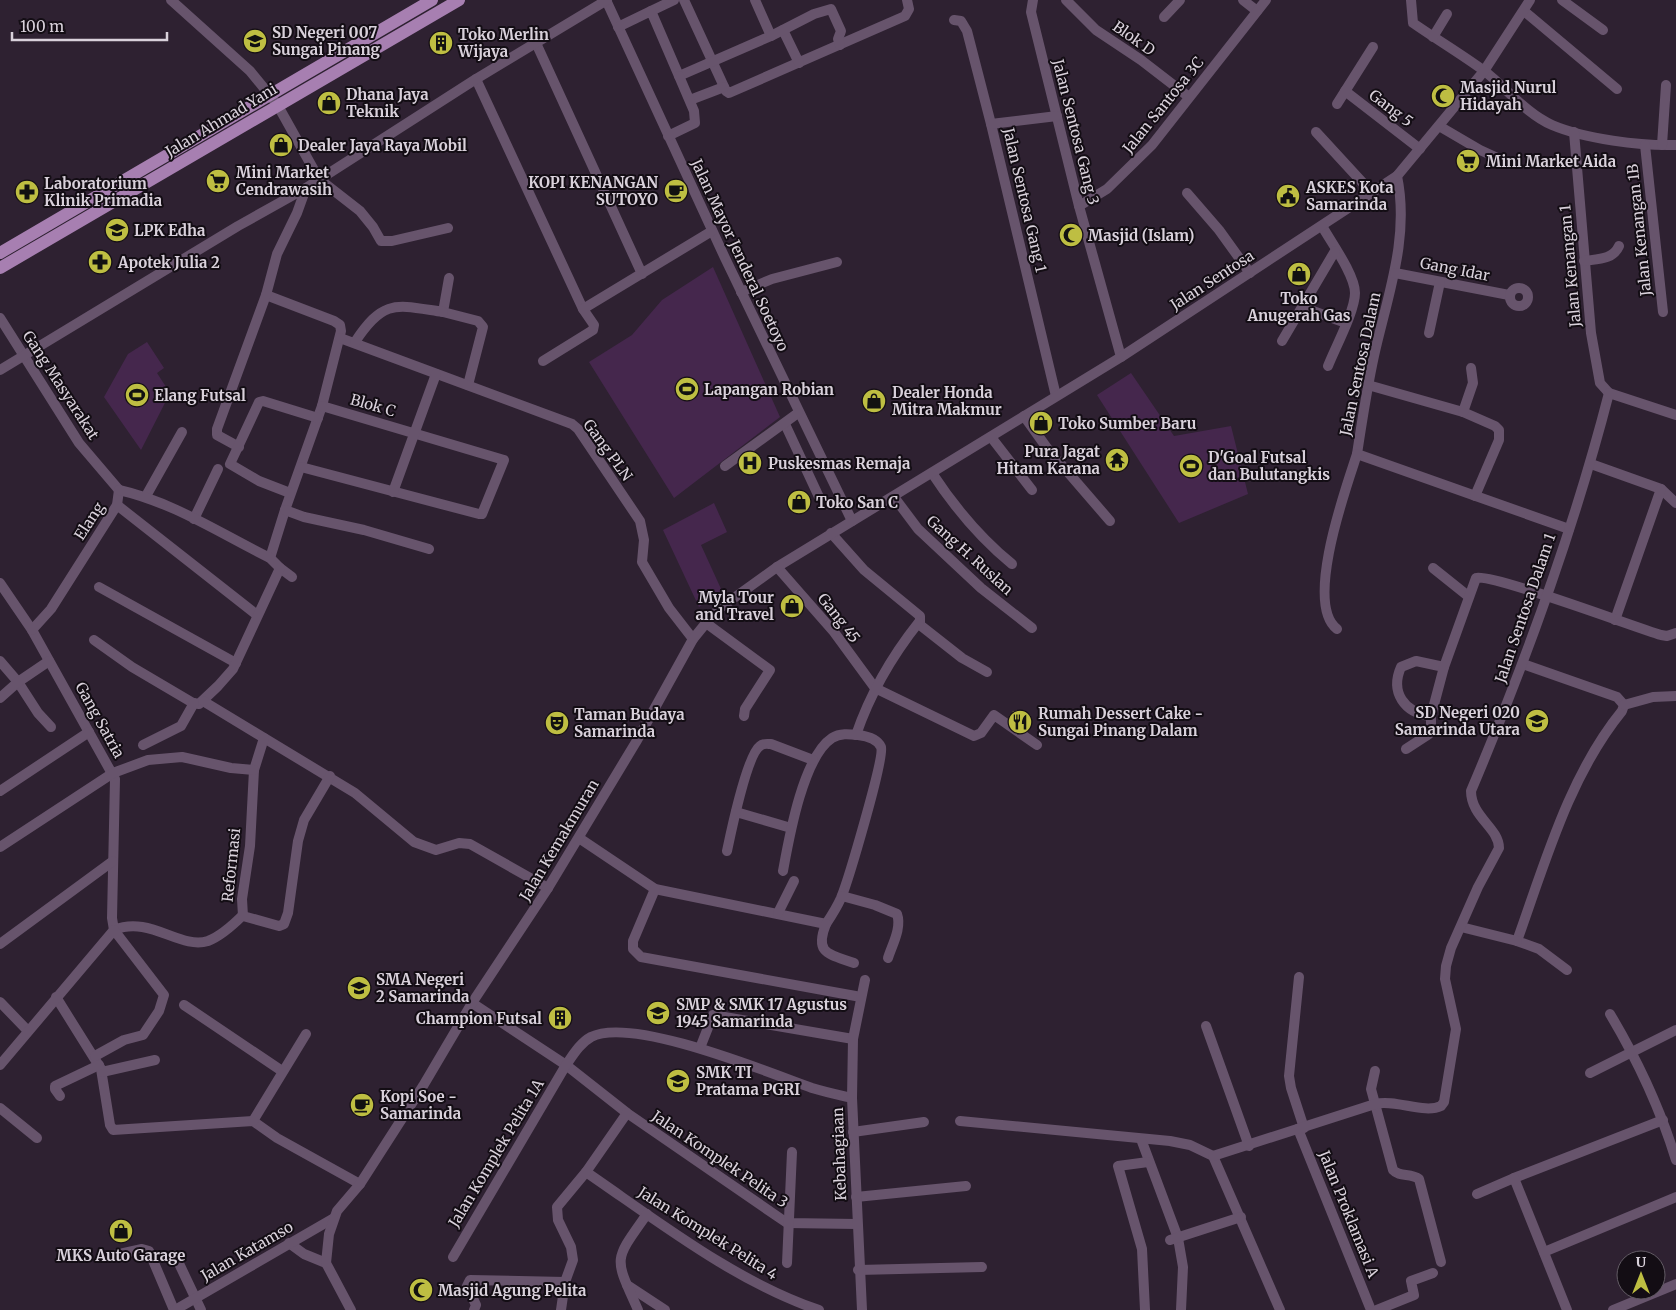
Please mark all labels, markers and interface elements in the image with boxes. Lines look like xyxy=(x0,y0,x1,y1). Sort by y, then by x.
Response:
scale bar xyxy=(12,10,168,42)
text: 100 m xyxy=(20,17,64,36)
street label: Blok D xyxy=(1109,17,1159,59)
place label: SD Negeri 007 Sungai Pinang xyxy=(272,23,380,59)
place label: Toko Merlin Wijaya xyxy=(457,25,549,61)
school or university icon: SD Negeri 007 Sungai Pinang xyxy=(242,28,268,54)
building icon: Toko Merlin Wijaya xyxy=(428,30,454,56)
street label: Jalan Santosa 3C xyxy=(1118,53,1208,158)
street label: Jalan Sentosa Gang 3 xyxy=(1048,56,1103,207)
place label: Masjid Nurul Hidayah xyxy=(1460,78,1557,114)
street label: Jalan Ahmad Yani xyxy=(161,79,280,161)
mosque icon: Masjid Nurul Hidayah xyxy=(1430,83,1456,109)
place label: Dhana Jaya Teknik xyxy=(346,85,429,121)
street label: Gang 5 xyxy=(1365,85,1417,131)
shop icon: Dhana Jaya Teknik xyxy=(316,90,342,116)
street label: Jalan Sentosa Gang 1 xyxy=(999,125,1051,274)
shop icon: Dealer Jaya Raya Mobil xyxy=(268,132,294,158)
place label: Dealer Jaya Raya Mobil xyxy=(298,136,467,155)
supermarket icon: Mini Market Aida xyxy=(1455,148,1481,174)
place label: Mini Market Aida xyxy=(1486,152,1617,171)
street label: Jalan Mayor Jenderal Soetoyo xyxy=(687,155,793,354)
place label: Mini Market Cendrawasih xyxy=(236,163,332,199)
street label: Jalan Kenangan 1B xyxy=(1623,163,1655,298)
supermarket icon: Mini Market Cendrawasih xyxy=(205,168,231,194)
place label: KOPI KENANGAN SUTOYO xyxy=(528,173,658,209)
place label: Laboratorium Klinik Primadia xyxy=(44,174,163,210)
cafe icon: KOPI KENANGAN SUTOYO xyxy=(663,178,689,204)
place label: ASKES Kota Samarinda xyxy=(1305,178,1394,214)
pharmacy icon: Laboratorium Klinik Primadia xyxy=(14,179,40,205)
public building icon: ASKES Kota Samarinda xyxy=(1275,183,1301,209)
street label: Jalan Kenangan 1 xyxy=(1555,204,1585,329)
school or university icon: LPK Edha xyxy=(104,217,130,243)
place label: LPK Edha xyxy=(134,221,206,240)
mosque icon: Masjid (Islam) xyxy=(1058,222,1084,248)
place label: Masjid (Islam) xyxy=(1088,226,1194,245)
street label: Jalan Sentosa xyxy=(1166,246,1257,315)
pharmacy icon: Apotek Julia 2 xyxy=(87,249,113,275)
place label: Apotek Julia 2 xyxy=(117,253,220,272)
street label: Gang Idar xyxy=(1419,253,1492,285)
shop icon: Toko Anugerah Gas xyxy=(1286,261,1312,287)
place label: Toko Anugerah Gas xyxy=(1246,289,1351,325)
street label: Jalan Sentosa Dalam xyxy=(1335,290,1385,439)
street label: Gang Masyarakat xyxy=(19,327,103,443)
sports icon: Lapangan Robian xyxy=(674,376,700,402)
place label: Lapangan Robian xyxy=(704,380,834,399)
sports icon: Elang Futsal xyxy=(124,382,150,408)
place label: Dealer Honda Mitra Makmur xyxy=(892,383,1002,419)
place label: Elang Futsal xyxy=(154,386,246,405)
shop icon: Dealer Honda Mitra Makmur xyxy=(861,388,887,414)
street label: Blok C xyxy=(348,390,398,421)
shop icon: Toko Sumber Baru xyxy=(1028,410,1054,436)
place label: Toko Sumber Baru xyxy=(1058,414,1197,433)
street label: Gang PLN xyxy=(579,415,637,485)
place label: Pura Jagat Hitam Karana xyxy=(997,442,1101,478)
temple icon: Pura Jagat Hitam Karana xyxy=(1104,447,1130,473)
place label: D'Goal Futsal dan Bulutangkis xyxy=(1208,448,1330,484)
hospital icon: Puskesmas Remaja xyxy=(737,450,763,476)
sports icon: D'Goal Futsal dan Bulutangkis xyxy=(1178,453,1204,479)
place label: Puskesmas Remaja xyxy=(768,454,911,473)
shop icon: Toko San C xyxy=(786,489,812,515)
place label: Toko San C xyxy=(816,493,898,512)
street label: Elang xyxy=(70,499,108,543)
street label: Gang H. Ruslan xyxy=(923,511,1017,599)
street label: Jalan Sentosa Dalam 1 xyxy=(1490,531,1560,686)
place label: Myla Tour and Travel xyxy=(695,588,774,624)
street label: Gang 45 xyxy=(814,589,864,647)
shop icon: Myla Tour and Travel xyxy=(779,593,805,619)
street label: Gang Satria xyxy=(71,679,129,761)
place label: SD Negeri 020 Samarinda Utara xyxy=(1395,703,1521,739)
place label: Rumah Dessert Cake - Sungai Pinang Dalam xyxy=(1038,704,1203,740)
place label: Taman Budaya Samarinda xyxy=(574,705,685,741)
school or university icon: SD Negeri 020 Samarinda Utara xyxy=(1524,708,1550,734)
restaurant icon: Rumah Dessert Cake - Sungai Pinang Dalam xyxy=(1007,709,1033,735)
theatre icon: Taman Budaya Samarinda xyxy=(544,710,570,736)
street label: Jalan Kemakmuran xyxy=(515,776,603,905)
street label: Reformasi xyxy=(218,827,244,903)
place label: SMA Negeri 2 Samarinda xyxy=(376,970,470,1006)
school or university icon: SMA Negeri 2 Samarinda xyxy=(346,975,372,1001)
place label: SMP & SMK 17 Agustus 1945 Samarinda xyxy=(676,995,847,1031)
school or university icon: SMP & SMK 17 Agustus 1945 Samarinda xyxy=(645,1000,671,1026)
building icon: Champion Futsal xyxy=(547,1005,573,1031)
place label: Champion Futsal xyxy=(416,1009,542,1028)
place label: SMK TI Pratama PGRI xyxy=(696,1063,800,1099)
school or university icon: SMK TI Pratama PGRI xyxy=(665,1068,691,1094)
street label: Jalan Komplek Pelita 1A xyxy=(444,1075,548,1231)
place label: Kopi Soe - Samarinda xyxy=(380,1087,462,1123)
cafe icon: Kopi Soe - Samarinda xyxy=(349,1092,375,1118)
street label: Jalan Komplek Pelita 3 xyxy=(647,1106,792,1212)
street label: Kebahagiaan xyxy=(828,1107,850,1201)
street label: Jalan Proklamasi A xyxy=(1314,1147,1383,1281)
street label: Jalan Komplek Pelita 4 xyxy=(634,1182,781,1284)
street label: Jalan Katamso xyxy=(197,1217,297,1286)
shop icon: MKS Auto Garage xyxy=(108,1218,134,1244)
place label: MKS Auto Garage xyxy=(57,1246,185,1265)
north arrow xyxy=(1616,1250,1666,1300)
text: U xyxy=(1636,1253,1647,1271)
mosque icon: Masjid Agung Pelita xyxy=(408,1277,434,1303)
place label: Masjid Agung Pelita xyxy=(438,1281,587,1300)

